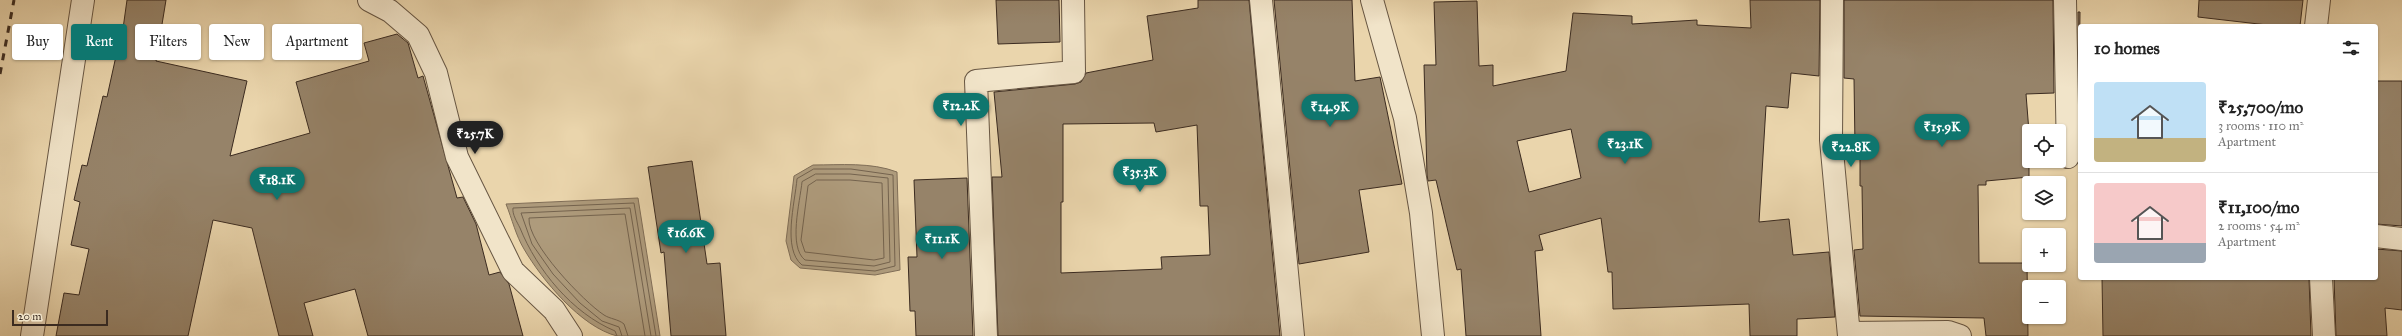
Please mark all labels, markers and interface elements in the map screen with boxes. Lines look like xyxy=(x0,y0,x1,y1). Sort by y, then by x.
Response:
chip: Buy xyxy=(12,24,63,60)
chip: Rent xyxy=(71,24,127,60)
chip: Filters xyxy=(135,24,201,60)
chip: New xyxy=(209,24,264,60)
chip: Apartment xyxy=(272,24,362,60)
icon: filters xyxy=(2340,37,2362,59)
text: 10 homes xyxy=(2094,38,2160,59)
pin: ₹12.2K xyxy=(928,93,994,127)
pin: ₹14.9K xyxy=(1297,94,1363,128)
text: ₹25,700/mo xyxy=(2218,97,2303,118)
text: ₹12.2K xyxy=(942,98,980,114)
icon: home xyxy=(2126,98,2174,146)
text: ₹14.9K xyxy=(1310,99,1350,115)
pin: ₹15.9K xyxy=(1909,114,1975,148)
text: 3 rooms · 110 m² xyxy=(2218,118,2303,134)
text: ₹15.9K xyxy=(1923,119,1961,135)
pin: ₹25.7K xyxy=(442,121,508,155)
map controls xyxy=(2022,124,2066,324)
button: locate xyxy=(2022,124,2066,168)
text: ₹25.7K xyxy=(456,126,494,142)
pin: ₹23.1K xyxy=(1592,131,1658,165)
pin: ₹22.8K xyxy=(1818,134,1884,168)
text: Apartment xyxy=(2218,134,2276,150)
text: ₹23.1K xyxy=(1607,136,1643,152)
text: ₹22.8K xyxy=(1831,139,1871,155)
pin: ₹35.3K xyxy=(1107,159,1173,193)
text: ₹35.3K xyxy=(1122,164,1158,180)
pin: ₹18.1K xyxy=(244,167,310,201)
text: ₹18.1K xyxy=(259,172,295,188)
button: layers xyxy=(2022,176,2066,220)
text: ₹11,100/mo xyxy=(2218,197,2299,218)
icon: home xyxy=(2126,199,2174,247)
text: 2 rooms · 54 m² xyxy=(2218,218,2300,234)
pin: ₹16.6K xyxy=(653,220,719,254)
text: ₹16.6K xyxy=(667,225,705,241)
pin: ₹11.1K xyxy=(909,226,975,260)
button: + xyxy=(2022,228,2066,272)
text: ₹11.1K xyxy=(925,231,959,247)
text: Apartment xyxy=(2218,234,2276,250)
button: − xyxy=(2022,280,2066,324)
scale bar xyxy=(12,308,108,327)
text: 20 m xyxy=(18,310,41,323)

